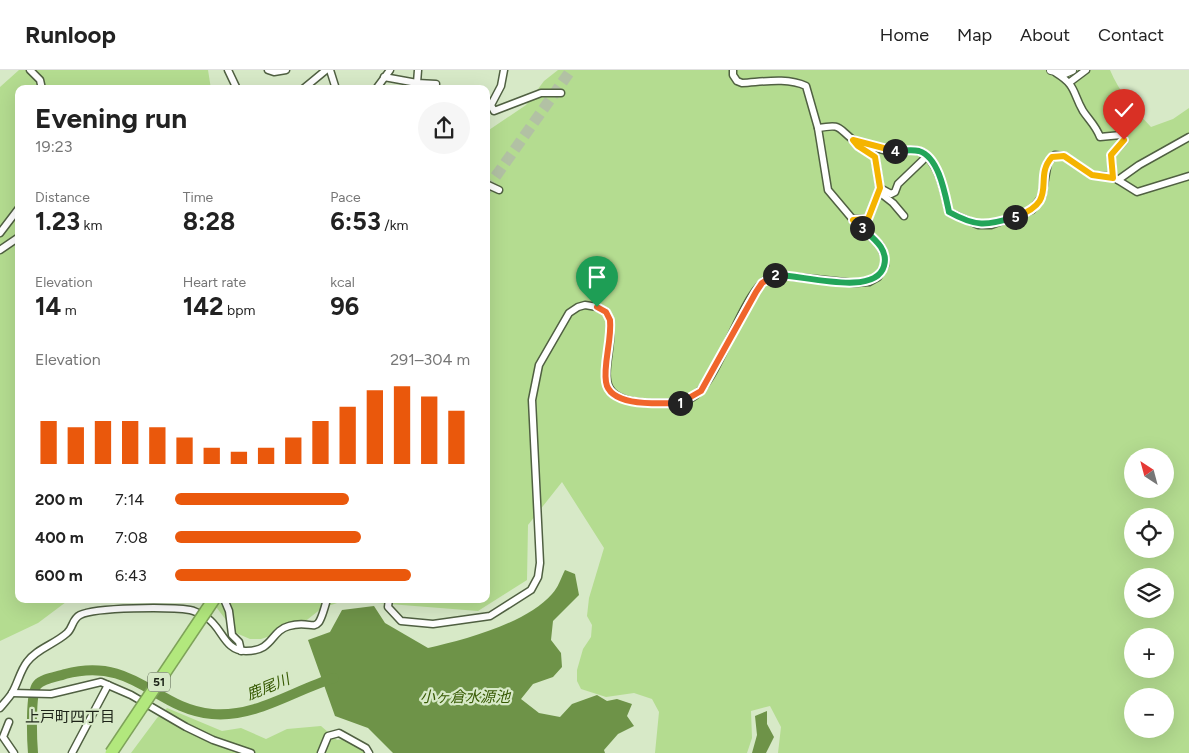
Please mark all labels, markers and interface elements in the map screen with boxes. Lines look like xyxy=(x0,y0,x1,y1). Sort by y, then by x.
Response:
text: Runloop xyxy=(25,20,116,49)
text: Home xyxy=(880,24,929,46)
text: Map xyxy=(957,24,992,46)
text: About xyxy=(1020,24,1070,46)
text: Contact xyxy=(1098,24,1164,46)
pin xyxy=(1103,89,1145,140)
icon: check xyxy=(1110,96,1138,124)
text: Evening run xyxy=(35,101,187,135)
button: share xyxy=(418,102,470,154)
text: 19:23 xyxy=(35,137,72,156)
pin: 4 xyxy=(882,138,908,164)
text: 4 xyxy=(891,143,900,160)
text: Distance xyxy=(35,189,90,206)
text: Time xyxy=(183,189,213,206)
text: Pace xyxy=(330,189,361,206)
pin: 5 xyxy=(1002,204,1028,230)
text: 1.23 xyxy=(35,206,80,236)
text: 8:28 xyxy=(183,206,235,236)
text: 6:53 xyxy=(330,206,381,236)
text: 5 xyxy=(1011,209,1020,226)
pin: 3 xyxy=(850,216,874,240)
text: km xyxy=(80,217,102,234)
text: /km xyxy=(381,217,408,234)
text: 3 xyxy=(859,220,866,237)
pin xyxy=(576,256,618,307)
pin: 2 xyxy=(762,262,788,288)
icon: arrive xyxy=(583,263,611,291)
text: 2 xyxy=(771,267,780,284)
text: Elevation xyxy=(35,274,93,291)
text: Heart rate xyxy=(183,274,246,291)
text: kcal xyxy=(330,274,355,291)
text: 14 xyxy=(35,291,61,321)
text: 142 xyxy=(183,291,224,321)
text: 96 xyxy=(330,291,359,321)
text: m xyxy=(61,302,77,319)
text: bpm xyxy=(224,302,255,319)
text: Elevation xyxy=(35,350,101,369)
text: 291–304 m xyxy=(390,350,470,369)
pin: 1 xyxy=(668,390,692,416)
text: 1 xyxy=(678,395,683,412)
north arrow xyxy=(1124,448,1174,498)
map controls xyxy=(1124,448,1174,738)
text: 200 m xyxy=(35,490,83,509)
text: 7:14 xyxy=(115,490,144,509)
button: locate xyxy=(1124,508,1174,558)
text: 400 m xyxy=(35,528,84,547)
text: 7:08 xyxy=(115,528,148,547)
text: 600 m xyxy=(35,566,83,585)
text: 6:43 xyxy=(115,566,147,585)
button: layers xyxy=(1124,568,1174,618)
button: + xyxy=(1124,628,1174,678)
water label: 鹿尾川 xyxy=(244,669,294,704)
road number: 51 xyxy=(148,672,170,692)
water label: 小ヶ倉水源池 xyxy=(420,688,512,706)
button: − xyxy=(1124,688,1174,738)
district label: 上戸町四丁目 xyxy=(25,708,115,726)

